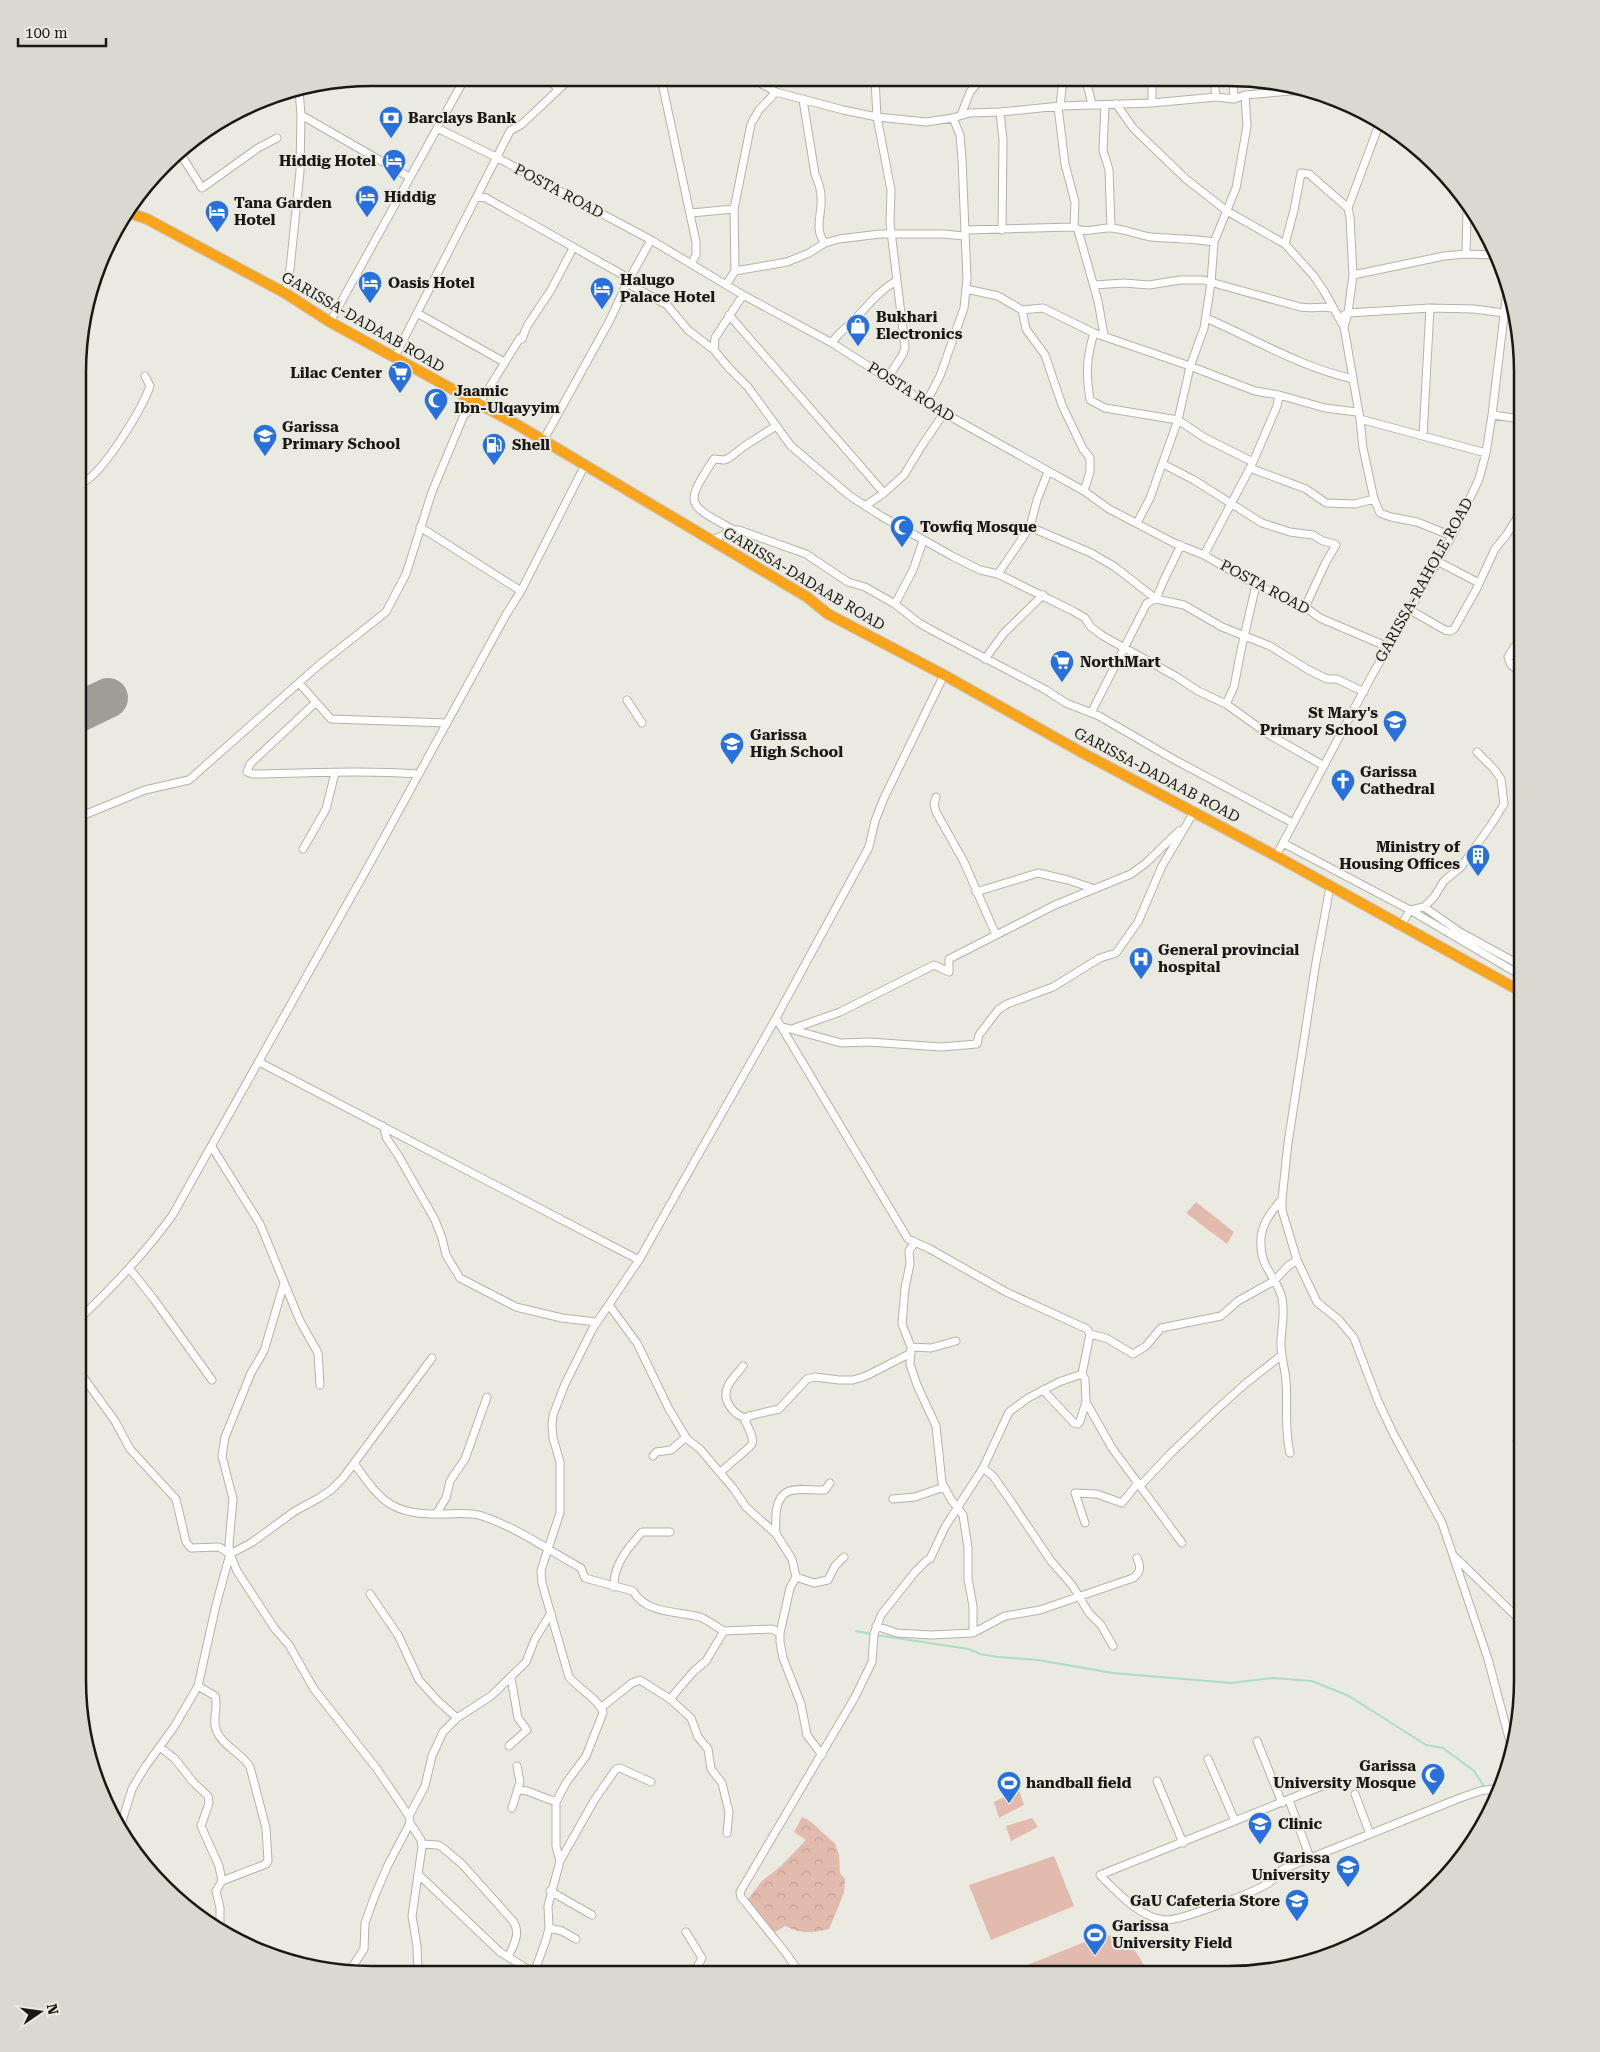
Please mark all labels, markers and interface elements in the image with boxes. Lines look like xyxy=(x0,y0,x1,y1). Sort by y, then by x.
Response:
scale bar xyxy=(18,15,105,47)
text: 100 m xyxy=(25,24,68,42)
bank icon: Barclays Bank xyxy=(378,105,404,139)
place label: Barclays Bank xyxy=(408,109,517,127)
hotel icon: Hiddig Hotel xyxy=(381,148,407,182)
place label: Hiddig Hotel xyxy=(279,152,376,170)
street label: POSTA ROAD xyxy=(511,160,607,222)
hotel icon: Hiddig xyxy=(354,184,380,218)
place label: Hiddig xyxy=(384,188,436,206)
place label: Tana Garden Hotel xyxy=(234,194,332,229)
hotel icon: Tana Garden Hotel xyxy=(204,199,230,233)
street label: GARISSA-DADAAB ROAD xyxy=(278,268,448,376)
hotel icon: Oasis Hotel xyxy=(357,270,383,304)
place label: Halugo Palace Hotel xyxy=(620,271,715,306)
place label: Oasis Hotel xyxy=(388,274,475,292)
hotel icon: Halugo Palace Hotel xyxy=(589,276,615,310)
place label: Bukhari Electronics xyxy=(876,308,963,343)
shop icon: Bukhari Electronics xyxy=(845,313,871,347)
street label: POSTA ROAD xyxy=(864,358,958,426)
supermarket icon: Lilac Center xyxy=(387,360,413,394)
place label: Lilac Center xyxy=(290,364,382,382)
place label: Jaamic Ibn-Ulqayyim xyxy=(454,382,560,417)
mosque icon: Jaamic Ibn-Ulqayyim xyxy=(423,387,449,421)
place label: Garissa Primary School xyxy=(282,418,400,453)
school or university icon: Garissa Primary School xyxy=(252,423,278,457)
fuel station icon: Shell xyxy=(481,432,507,466)
place label: Shell xyxy=(512,436,550,454)
street label: GARISSA-RAHOLE ROAD xyxy=(1371,495,1477,665)
mosque icon: Towfiq Mosque xyxy=(889,514,915,548)
place label: Towfiq Mosque xyxy=(920,518,1037,536)
street label: GARISSA-DADAAB ROAD xyxy=(720,524,888,634)
street label: POSTA ROAD xyxy=(1217,556,1313,618)
supermarket icon: NorthMart xyxy=(1049,649,1075,683)
place label: NorthMart xyxy=(1080,653,1161,671)
place label: St Mary's Primary School xyxy=(1260,704,1378,739)
school or university icon: St Mary's Primary School xyxy=(1382,709,1408,743)
street label: GARISSA-DADAAB ROAD xyxy=(1071,724,1243,826)
place label: Garissa High School xyxy=(750,726,843,761)
school or university icon: Garissa High School xyxy=(719,731,745,765)
place label: Garissa Cathedral xyxy=(1360,763,1435,798)
church icon: Garissa Cathedral xyxy=(1330,768,1356,802)
place label: Ministry of Housing Offices xyxy=(1339,838,1461,873)
building icon: Ministry of Housing Offices xyxy=(1465,843,1491,877)
place label: General provincial hospital xyxy=(1158,941,1299,976)
hospital icon: General provincial hospital xyxy=(1128,946,1154,980)
place label: Garissa University Mosque xyxy=(1273,1757,1416,1792)
mosque icon: Garissa University Mosque xyxy=(1420,1762,1446,1796)
sports icon: handball field xyxy=(996,1770,1022,1804)
place label: handball field xyxy=(1026,1774,1131,1792)
school or university icon: Clinic xyxy=(1247,1811,1273,1845)
place label: Clinic xyxy=(1278,1815,1323,1833)
place label: Garissa University xyxy=(1251,1849,1330,1884)
school or university icon: Garissa University xyxy=(1335,1854,1361,1888)
school or university icon: GaU Cafeteria Store xyxy=(1284,1888,1310,1922)
place label: GaU Cafeteria Store xyxy=(1130,1892,1280,1910)
place label: Garissa University Field xyxy=(1112,1917,1232,1952)
sports icon: Garissa University Field xyxy=(1082,1922,1108,1956)
north arrow xyxy=(15,1987,65,2037)
text: N xyxy=(44,2002,62,2016)

